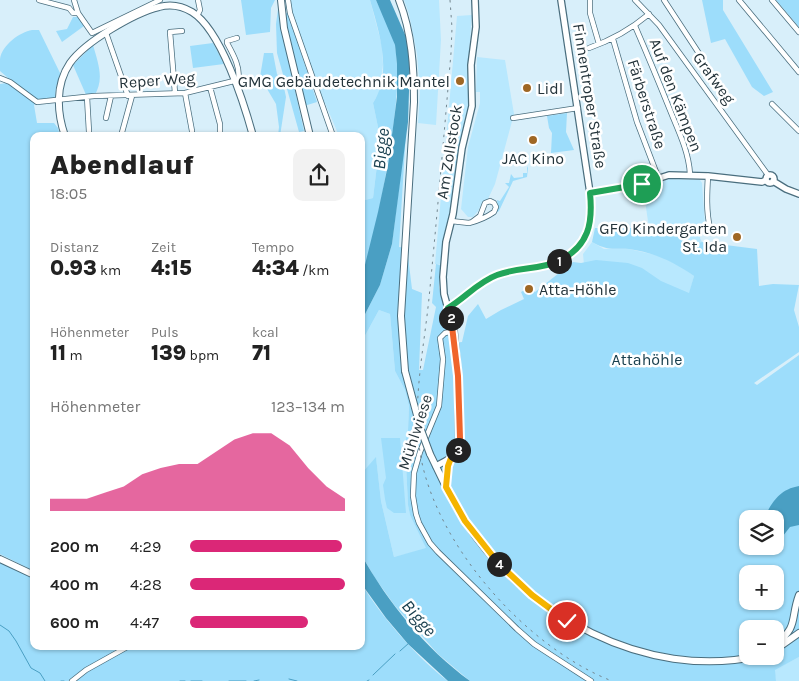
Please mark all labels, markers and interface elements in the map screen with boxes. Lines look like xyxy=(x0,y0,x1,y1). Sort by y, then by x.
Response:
street label: Finnentroper Straße xyxy=(569,22,611,170)
street label: Auf den Kämpen xyxy=(646,36,706,154)
street label: Grafweg xyxy=(689,48,739,108)
street label: Färberstraße xyxy=(624,57,670,151)
street label: Reper Weg xyxy=(118,68,196,92)
place label: GMG Gebäudetechnik Mantel xyxy=(238,72,450,91)
marker: GMG Gebäudetechnik Mantel xyxy=(454,75,466,87)
place label: Lidl xyxy=(537,79,563,98)
marker: Lidl xyxy=(521,82,533,94)
street label: Am Zollstock xyxy=(432,103,466,201)
water label: Bigge xyxy=(368,127,394,171)
marker: JAC Kino xyxy=(527,134,539,146)
text: Abendlauf xyxy=(50,148,194,181)
button: share xyxy=(293,149,345,201)
place label: JAC Kino xyxy=(502,149,564,168)
pin xyxy=(621,163,663,205)
icon: arrive xyxy=(628,170,656,198)
text: 18:05 xyxy=(50,184,87,203)
place label: GFO Kindergarten St. Ida xyxy=(599,219,727,256)
marker: GFO Kindergarten St. Ida xyxy=(731,231,743,243)
text: Distanz xyxy=(50,239,99,256)
text: Zeit xyxy=(151,239,176,256)
text: Tempo xyxy=(252,239,294,256)
pin: 1 xyxy=(546,248,572,274)
text: 1 xyxy=(557,253,562,270)
text: 0.93 xyxy=(50,256,97,280)
text: 4:15 xyxy=(151,256,192,280)
text: 4:34 xyxy=(252,256,299,280)
text: km xyxy=(97,262,121,279)
text: /km xyxy=(299,262,329,279)
place label: Atta-Höhle xyxy=(539,280,616,299)
marker: Atta-Höhle xyxy=(523,283,535,295)
pin: 2 xyxy=(438,306,464,330)
text: 2 xyxy=(447,310,456,327)
text: Höhenmeter xyxy=(50,324,129,341)
text: Puls xyxy=(151,324,179,341)
text: kcal xyxy=(252,324,279,341)
text: 11 xyxy=(50,341,66,365)
text: 139 xyxy=(151,341,186,365)
text: 71 xyxy=(252,341,271,365)
text: m xyxy=(66,347,83,364)
text: bpm xyxy=(186,347,219,364)
park label: Attahöhle xyxy=(612,350,682,369)
street label: Mühlwiese xyxy=(394,392,436,472)
text: Höhenmeter xyxy=(50,397,140,416)
text: 123–134 m xyxy=(271,397,345,416)
pin: 3 xyxy=(446,438,470,462)
text: 3 xyxy=(454,442,463,459)
map controls xyxy=(739,510,784,665)
button: layers xyxy=(739,510,784,555)
text: 200 m xyxy=(50,537,99,556)
text: 4:29 xyxy=(130,537,161,556)
pin: 4 xyxy=(486,552,512,576)
text: 4 xyxy=(495,556,504,573)
button: + xyxy=(739,565,784,610)
text: 400 m xyxy=(50,575,99,594)
text: 4:28 xyxy=(130,575,162,594)
water label: Bigge xyxy=(397,595,441,641)
pin xyxy=(546,600,588,642)
icon: check xyxy=(553,607,581,635)
text: 600 m xyxy=(50,613,99,632)
text: 4:47 xyxy=(130,613,159,632)
button: − xyxy=(739,620,784,665)

